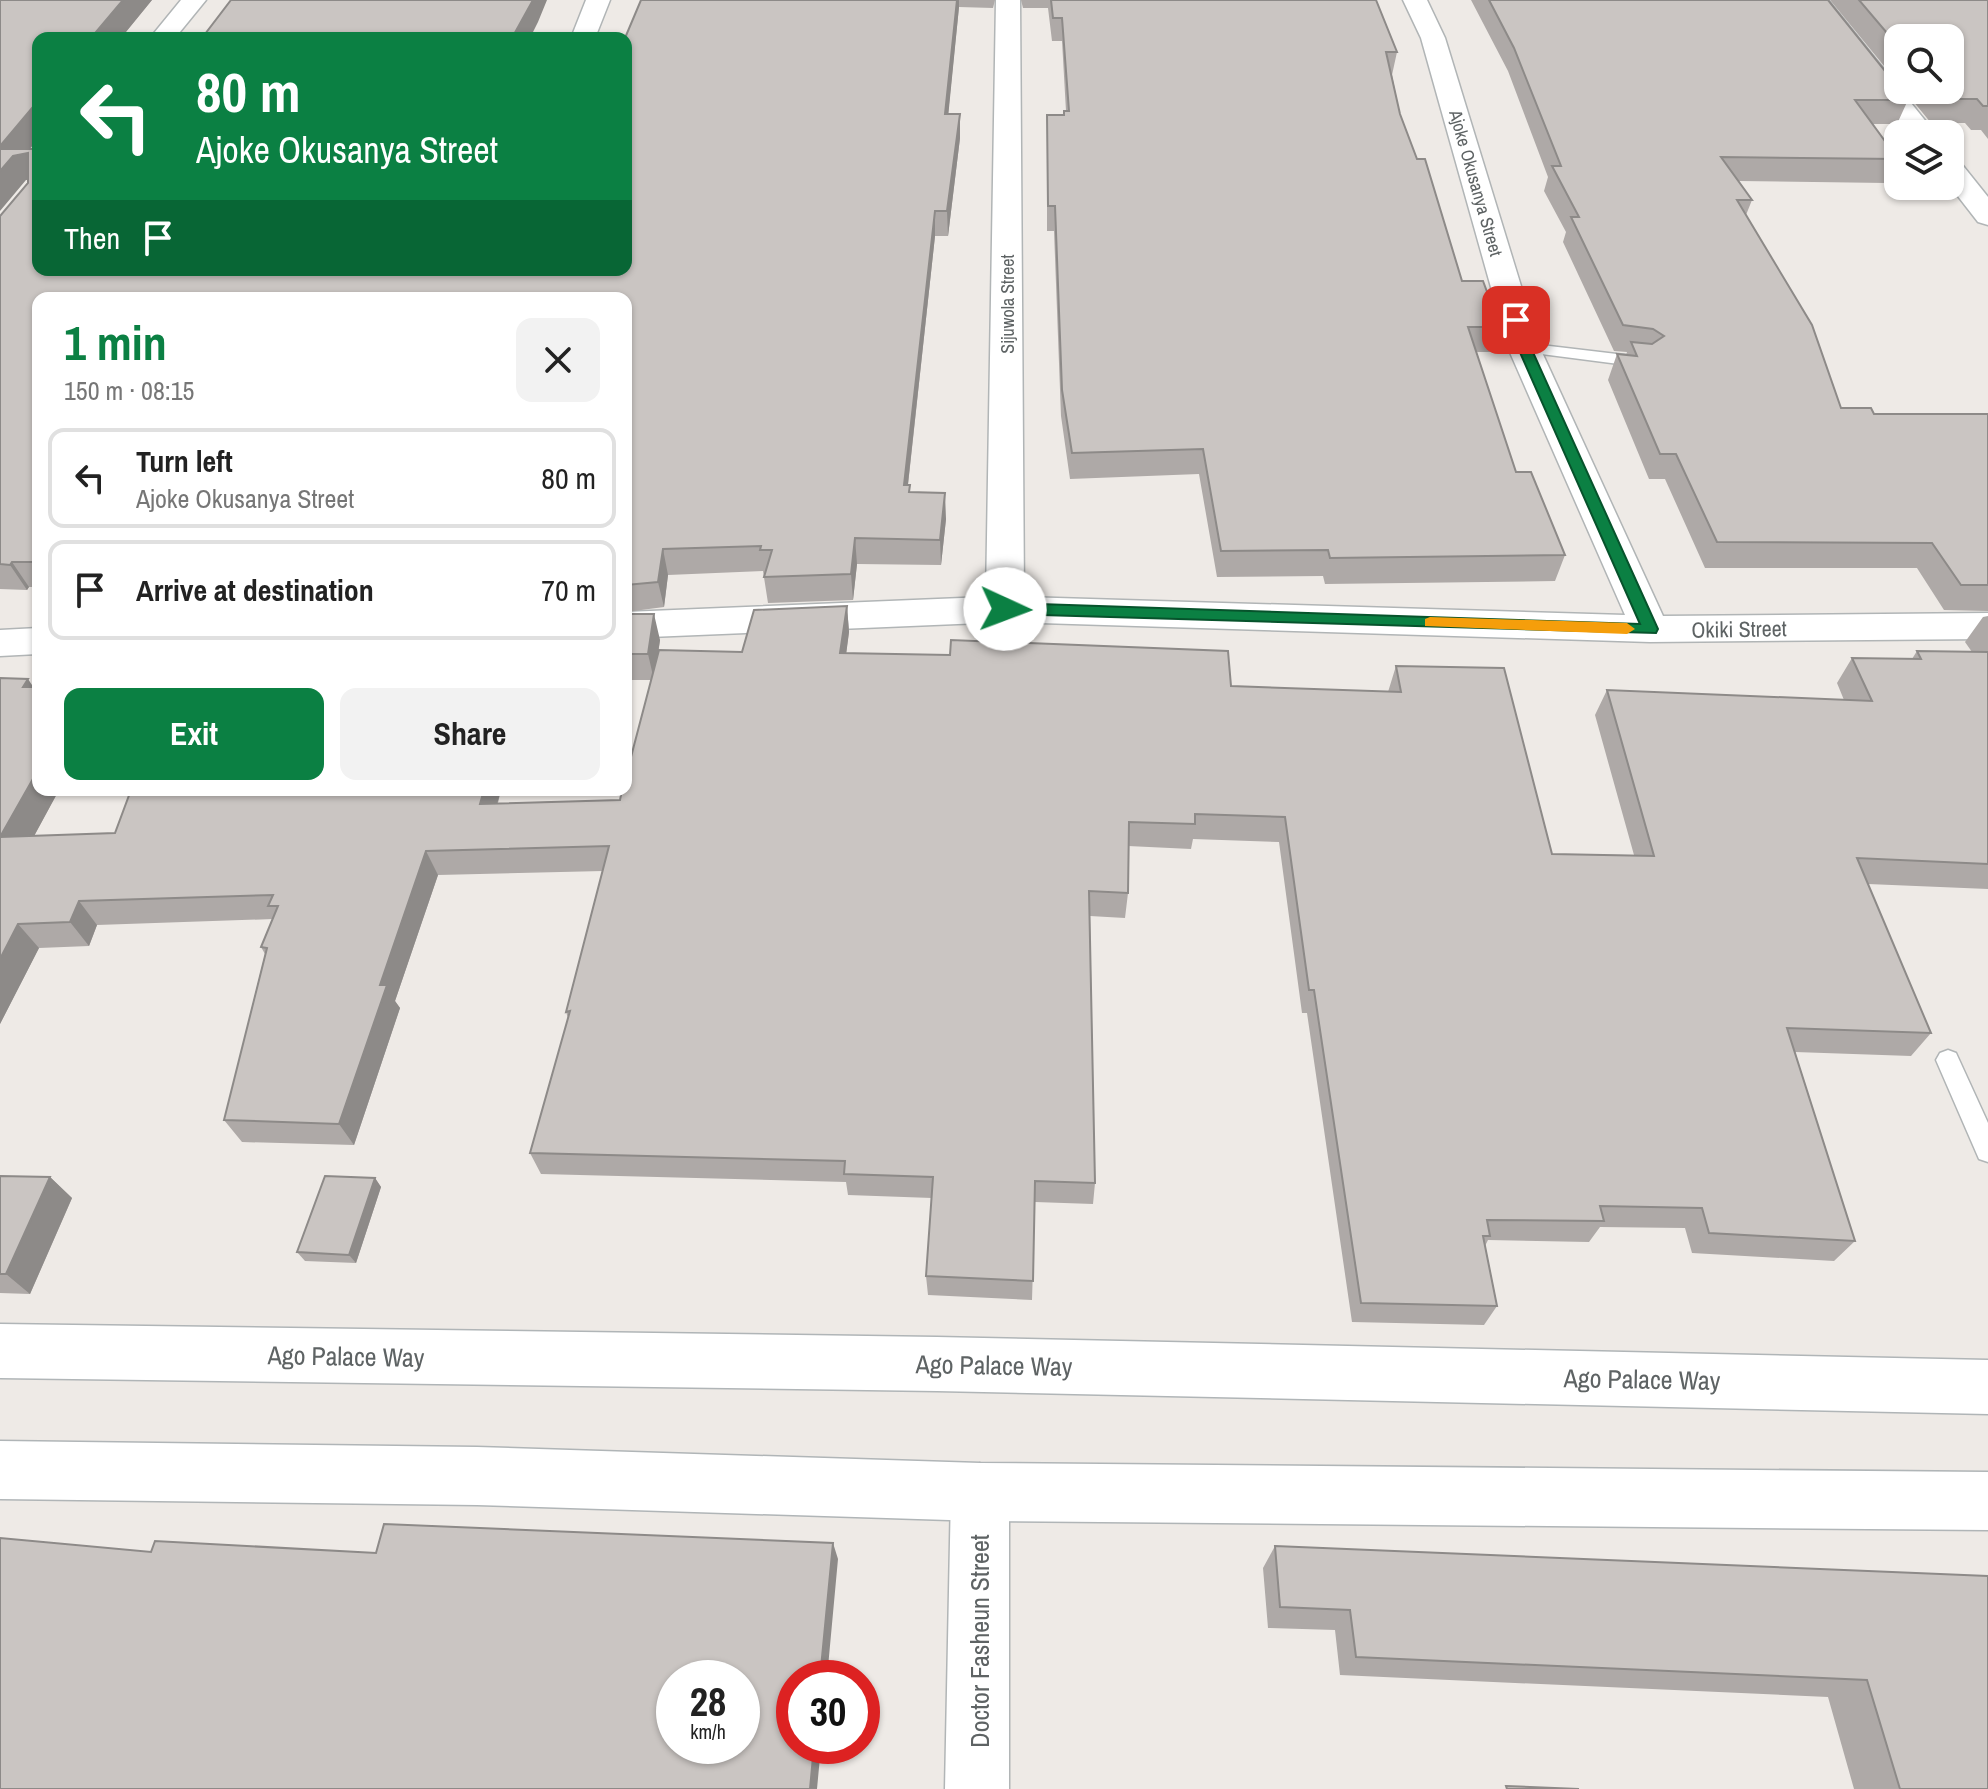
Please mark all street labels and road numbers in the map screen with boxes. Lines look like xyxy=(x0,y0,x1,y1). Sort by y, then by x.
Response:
street label: Ajoke Okusanya Street xyxy=(1443,106,1509,259)
street label: Sijuwola Street xyxy=(995,254,1020,354)
street label: Okiki Street xyxy=(1691,613,1787,645)
street label: Ago Palace Way xyxy=(266,1337,425,1375)
street label: Ago Palace Way xyxy=(914,1346,1073,1384)
street label: Ago Palace Way xyxy=(1562,1360,1721,1398)
street label: Doctor Fasheun Street xyxy=(962,1534,997,1748)

